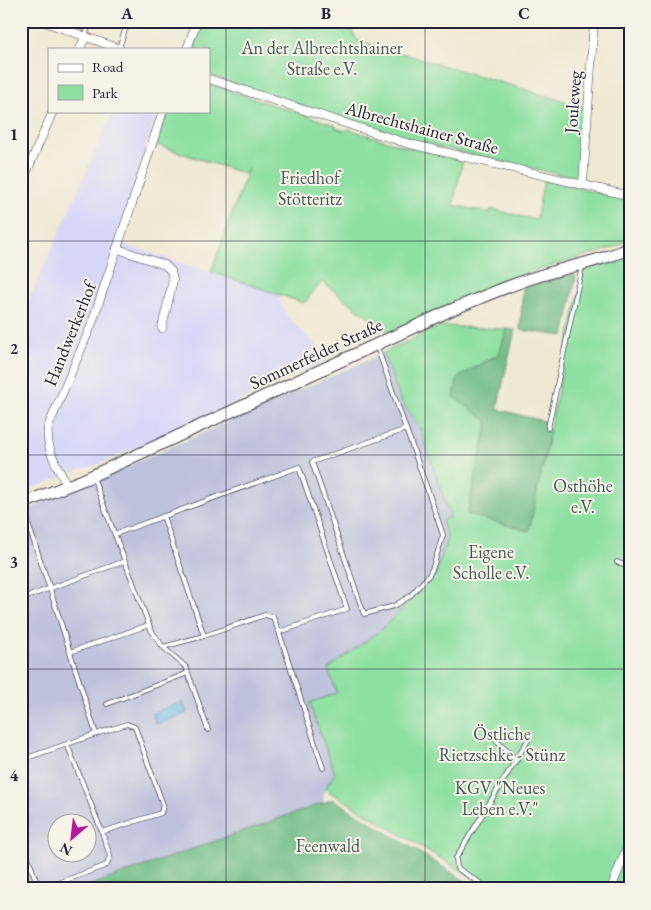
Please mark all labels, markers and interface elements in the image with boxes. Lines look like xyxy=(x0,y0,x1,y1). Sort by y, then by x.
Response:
text: A xyxy=(120,3,133,24)
text: B xyxy=(321,3,331,24)
text: C xyxy=(518,3,530,24)
park label: An der Albrechtshainer Straße e.V. xyxy=(240,36,403,80)
legend xyxy=(48,48,210,112)
text: Road xyxy=(92,57,124,76)
street label: Jouleweg xyxy=(559,70,586,136)
text: Park xyxy=(92,83,119,102)
street label: Albrechtshainer Straße xyxy=(342,96,501,159)
text: 1 xyxy=(10,124,18,145)
park label: Friedhof Stötteritz xyxy=(278,166,342,210)
street label: Handwerkerhof xyxy=(38,276,102,389)
street label: Sommerfelder Straße xyxy=(246,313,386,394)
text: 2 xyxy=(10,338,19,359)
park label: Osthöhe e.V. xyxy=(553,474,613,518)
park label: Eigene Scholle e.V. xyxy=(453,540,529,584)
text: 3 xyxy=(10,552,18,573)
park label: Östliche Rietzschke - Stünz xyxy=(439,722,565,766)
text: 4 xyxy=(10,765,19,786)
park label: KGV "Neues Leben e.V." xyxy=(455,776,545,820)
north arrow xyxy=(48,812,98,862)
park label: Feenwald xyxy=(296,834,361,857)
text: N xyxy=(56,839,75,860)

